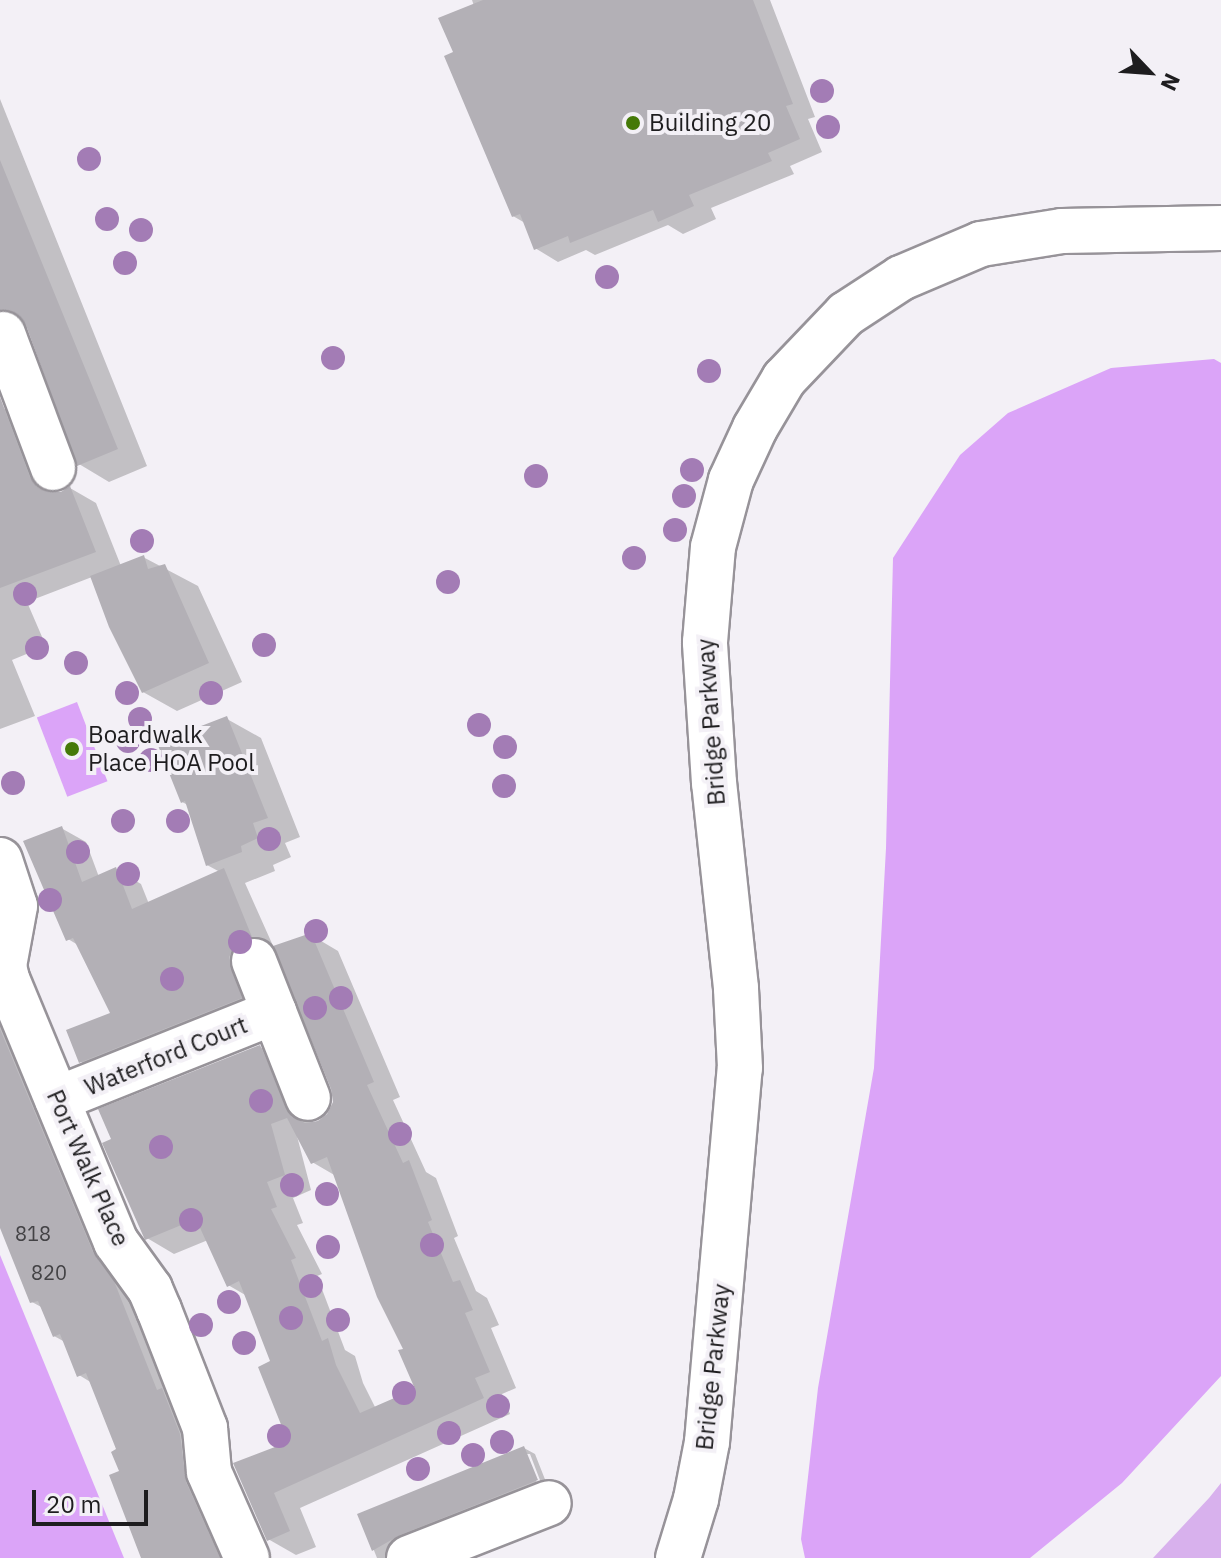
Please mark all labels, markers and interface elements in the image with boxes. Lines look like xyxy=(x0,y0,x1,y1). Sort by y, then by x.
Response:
north arrow xyxy=(1109,32,1189,112)
text: N xyxy=(1155,69,1188,96)
place label: Building 20 xyxy=(649,109,772,137)
marker: Building 20 xyxy=(624,114,642,132)
street label: Bridge Parkway xyxy=(691,638,731,806)
place label: Boardwalk Place HOA Pool xyxy=(88,721,255,777)
marker: Boardwalk Place HOA Pool xyxy=(63,740,81,758)
street label: Waterford Court xyxy=(80,1010,252,1102)
street label: Port Walk Place xyxy=(41,1085,135,1251)
house number: 818 xyxy=(15,1221,51,1245)
house number: 820 xyxy=(31,1260,67,1284)
street label: Bridge Parkway xyxy=(690,1282,736,1452)
scale bar xyxy=(36,1474,152,1524)
text: 20 m xyxy=(46,1488,101,1520)

